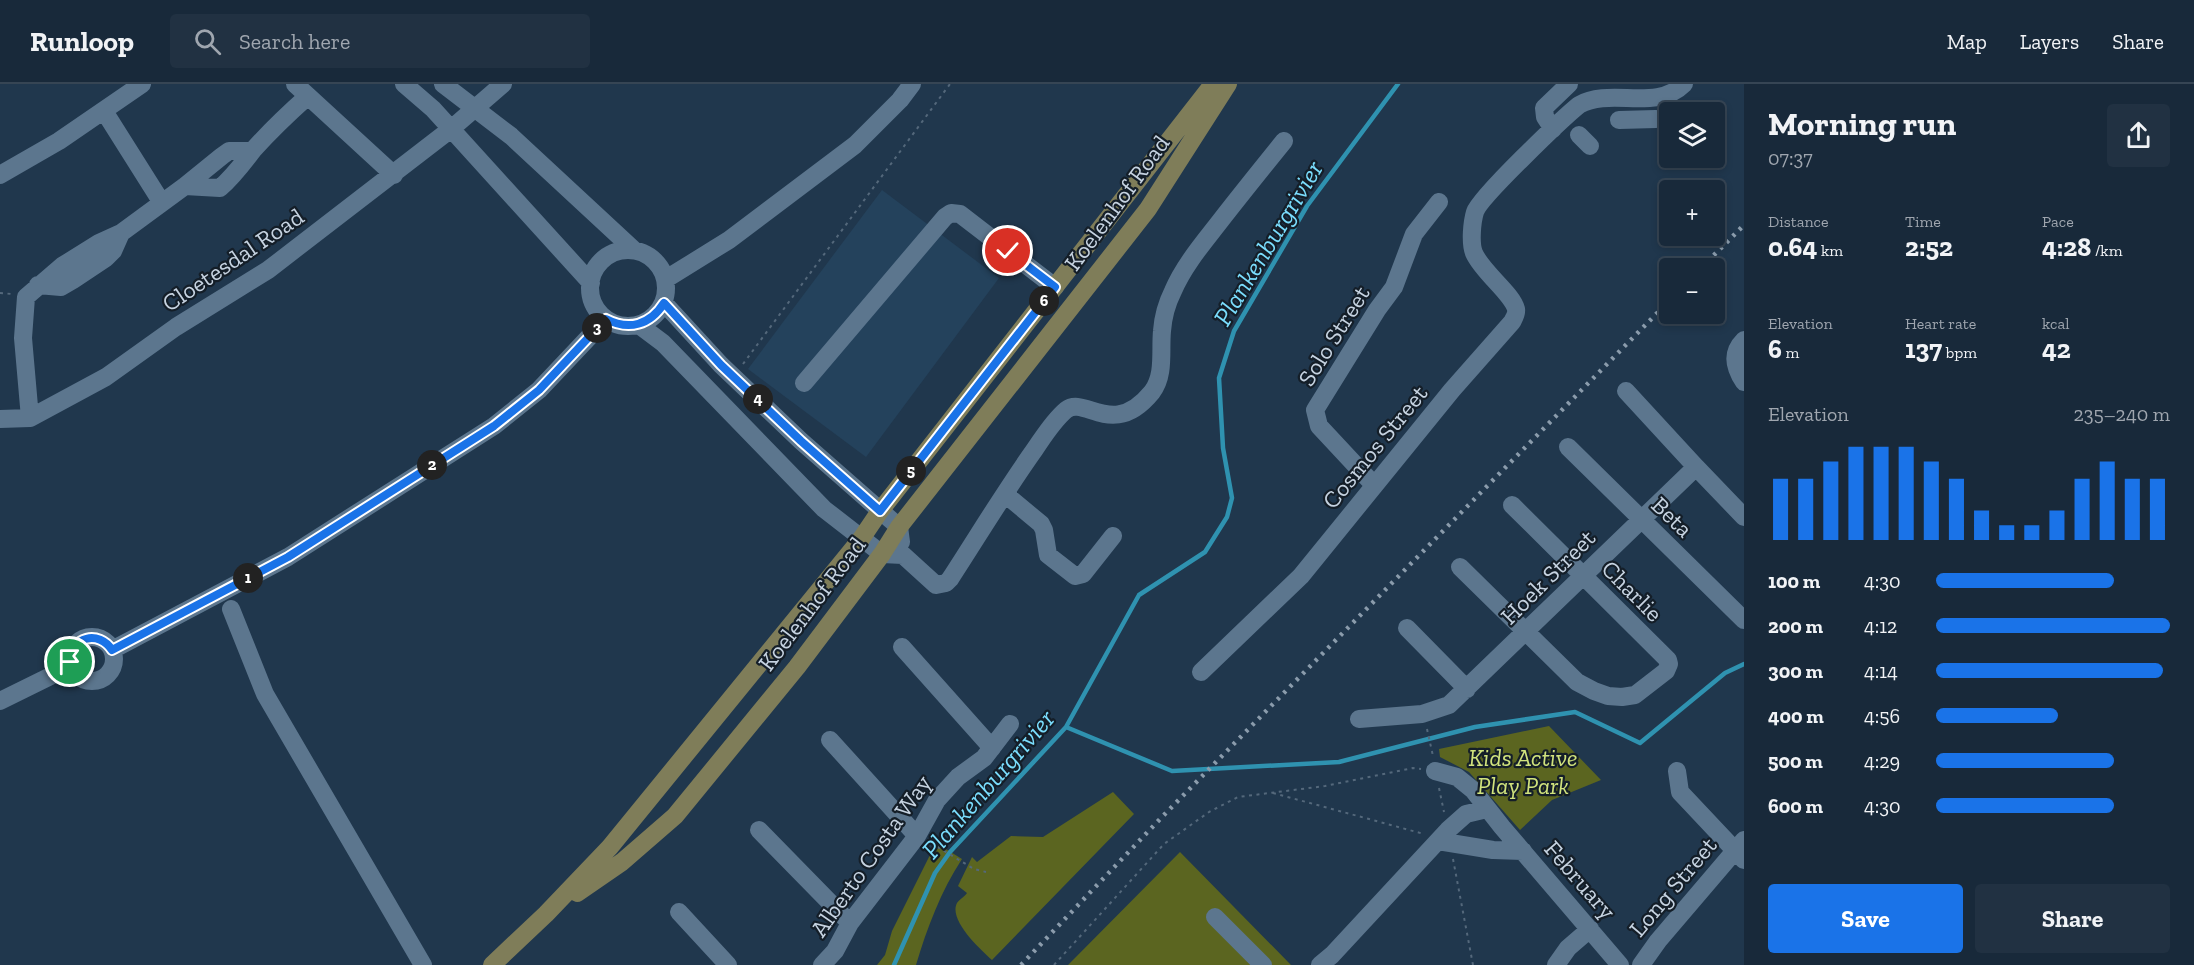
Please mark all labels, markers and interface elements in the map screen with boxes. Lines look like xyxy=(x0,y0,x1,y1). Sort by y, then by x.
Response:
search box xyxy=(170,14,590,68)
text: Runloop xyxy=(30,25,134,58)
icon: search xyxy=(191,25,224,58)
text: Search here xyxy=(239,28,350,55)
text: Map xyxy=(1947,29,1987,54)
text: Layers xyxy=(2020,29,2079,54)
text: Share xyxy=(2112,29,2164,54)
map controls xyxy=(1659,102,1725,324)
button: layers xyxy=(1659,102,1725,168)
text: Morning run xyxy=(1768,104,1956,143)
button: share xyxy=(2107,104,2170,167)
street label: Koelenhof Road xyxy=(1058,129,1175,276)
text: 07:37 xyxy=(1768,146,1813,170)
water label: Plankenburgrivier xyxy=(1206,155,1330,331)
button: + xyxy=(1659,180,1725,246)
street label: Cloetesdal Road xyxy=(156,202,309,318)
text: Distance xyxy=(1768,212,1829,231)
text: Time xyxy=(1905,212,1941,231)
text: Pace xyxy=(2042,212,2074,231)
pin xyxy=(982,225,1033,276)
text: 0.64 xyxy=(1768,231,1817,263)
text: 2:52 xyxy=(1905,231,1953,263)
text: 4:28 xyxy=(2042,231,2091,263)
icon: check xyxy=(991,234,1024,267)
text: km xyxy=(1817,241,1843,260)
text: /km xyxy=(2091,241,2122,260)
button: − xyxy=(1659,258,1725,324)
street label: Solo Street xyxy=(1291,280,1376,391)
pin: 6 xyxy=(1029,286,1059,316)
text: 6 xyxy=(1040,291,1048,310)
pin: 3 xyxy=(582,313,612,343)
text: Elevation xyxy=(1768,314,1833,333)
text: Heart rate xyxy=(1905,314,1976,333)
text: kcal xyxy=(2042,314,2069,333)
text: 3 xyxy=(593,318,601,337)
text: 6 xyxy=(1768,333,1782,365)
text: 137 xyxy=(1905,333,1942,365)
text: 42 xyxy=(2042,333,2071,365)
text: m xyxy=(1782,343,1799,362)
text: bpm xyxy=(1942,343,1977,362)
street label: Cosmos Street xyxy=(1316,379,1433,514)
pin: 4 xyxy=(743,384,773,414)
text: 4 xyxy=(753,389,763,408)
text: Elevation xyxy=(1768,402,1849,426)
text: 235–240 m xyxy=(2073,402,2170,426)
pin: 2 xyxy=(417,450,447,480)
text: 2 xyxy=(428,455,436,474)
pin: 5 xyxy=(896,456,926,486)
text: 5 xyxy=(907,461,915,480)
street label: Beta xyxy=(1646,490,1699,543)
street label: Hoek Street xyxy=(1494,523,1601,630)
street label: Koelenhof Road xyxy=(752,531,871,676)
street label: Charlie xyxy=(1596,554,1669,627)
pin: 1 xyxy=(233,563,263,593)
text: 1 xyxy=(245,568,251,587)
text: 100 m xyxy=(1768,569,1820,593)
text: 4:30 xyxy=(1864,569,1901,593)
text: 200 m xyxy=(1768,614,1823,638)
text: 4:12 xyxy=(1864,614,1897,638)
pin xyxy=(44,636,95,687)
icon: arrive xyxy=(53,645,86,678)
text: 300 m xyxy=(1768,659,1823,683)
text: 4:14 xyxy=(1864,659,1898,683)
water label: Plankenburgrivier xyxy=(915,703,1061,865)
text: 400 m xyxy=(1768,704,1824,728)
text: 4:56 xyxy=(1864,704,1900,728)
park label: Kids Active Play Park xyxy=(1468,743,1578,800)
text: 500 m xyxy=(1768,749,1823,773)
text: 4:29 xyxy=(1864,749,1900,773)
street label: Alberto Costa Way xyxy=(804,769,938,942)
text: 600 m xyxy=(1768,794,1823,818)
text: 4:30 xyxy=(1864,794,1901,818)
street label: Long Street xyxy=(1623,831,1723,942)
street label: February xyxy=(1538,834,1623,925)
button: Save xyxy=(1768,884,1963,953)
button: Share xyxy=(1975,884,2170,953)

